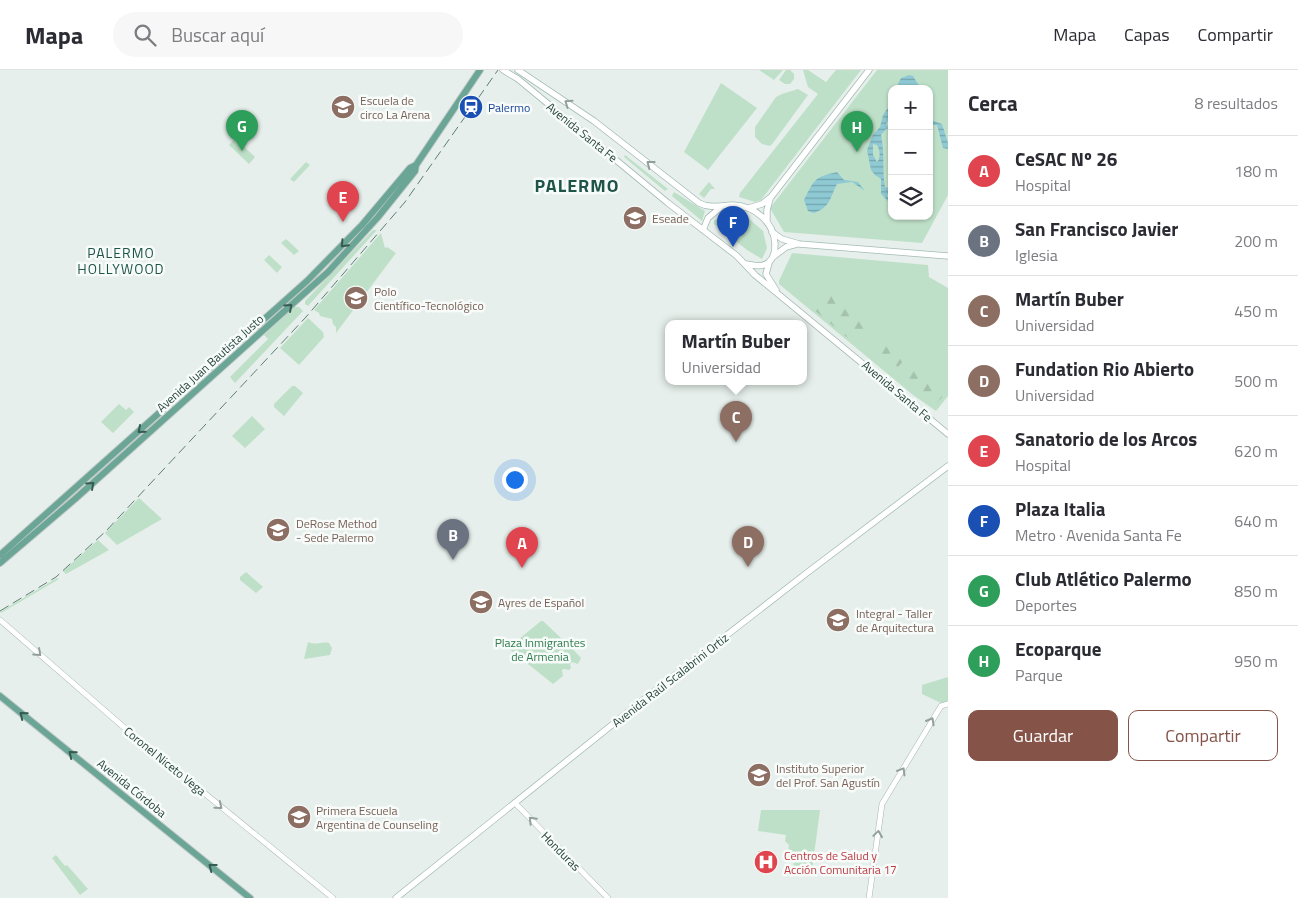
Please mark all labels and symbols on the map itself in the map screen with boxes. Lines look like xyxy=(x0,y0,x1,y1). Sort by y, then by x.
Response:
place label: Escuela de circo La Arena xyxy=(360,91,430,124)
school or university icon: Escuela de circo La Arena xyxy=(330,94,356,120)
station icon: Palermo xyxy=(458,94,484,120)
street label: Avenida Santa Fe xyxy=(542,97,622,167)
place label: Palermo xyxy=(488,98,530,117)
one-way arrow xyxy=(564,100,574,109)
pin: G xyxy=(226,110,258,151)
pin: H xyxy=(841,111,873,152)
one-way arrow xyxy=(646,161,656,170)
district label: PALERMO xyxy=(535,172,619,199)
pin: E xyxy=(327,181,359,222)
school or university icon: Eseade xyxy=(622,205,648,231)
pin: F xyxy=(717,206,749,247)
place label: Eseade xyxy=(652,209,689,228)
one-way arrow xyxy=(341,238,350,247)
district label: PALERMO HOLLYWOOD xyxy=(77,242,165,279)
place label: Polo Científico-Tecnológico xyxy=(374,282,484,315)
school or university icon: Polo Científico-Tecnológico xyxy=(343,285,369,311)
one-way arrow xyxy=(284,304,293,313)
street label: Avenida Juan Bautista Justo xyxy=(152,310,268,416)
street label: Avenida Santa Fe xyxy=(858,356,936,426)
pin: C xyxy=(720,401,752,442)
one-way arrow xyxy=(138,424,147,433)
your location xyxy=(502,467,528,493)
one-way arrow xyxy=(85,482,94,491)
place label: DeRose Method - Sede Palermo xyxy=(296,514,377,547)
school or university icon: DeRose Method - Sede Palermo xyxy=(265,517,291,543)
pin: B xyxy=(437,519,469,560)
pin: D xyxy=(732,526,764,567)
pin: A xyxy=(506,527,538,568)
school or university icon: Ayres de Español xyxy=(468,589,494,615)
place label: Ayres de Español xyxy=(498,593,584,612)
place label: Integral - Taller de Arquitectura xyxy=(856,604,934,637)
school or university icon: Integral - Taller de Arquitectura xyxy=(825,607,851,633)
street label: Avenida Raúl Scalabrini Ortiz xyxy=(608,628,732,732)
park label: Plaza Inmigrantes de Armenia xyxy=(495,633,586,666)
one-way arrow xyxy=(33,647,42,656)
one-way arrow xyxy=(20,712,29,720)
one-way arrow xyxy=(925,718,935,727)
street label: Coronel Niceto Vega xyxy=(120,722,210,800)
one-way arrow xyxy=(69,751,78,759)
street label: Avenida Córdoba xyxy=(93,754,171,822)
place label: Instituto Superior del Prof. San Agustín xyxy=(776,759,880,792)
school or university icon: Instituto Superior del Prof. San Agustín xyxy=(746,762,772,788)
one-way arrow xyxy=(895,767,905,776)
one-way arrow xyxy=(213,800,222,808)
place label: Primera Escuela Argentina de Counseling xyxy=(316,801,438,834)
school or university icon: Primera Escuela Argentina de Counseling xyxy=(286,804,312,830)
one-way arrow xyxy=(528,817,537,826)
street label: Honduras xyxy=(537,827,585,875)
one-way arrow xyxy=(872,830,883,838)
place label: Centros de Salud y Acción Comunitaria 17 xyxy=(784,846,897,879)
hospital icon: Centros de Salud y Acción Comunitaria 17 xyxy=(753,849,779,875)
one-way arrow xyxy=(209,865,218,873)

